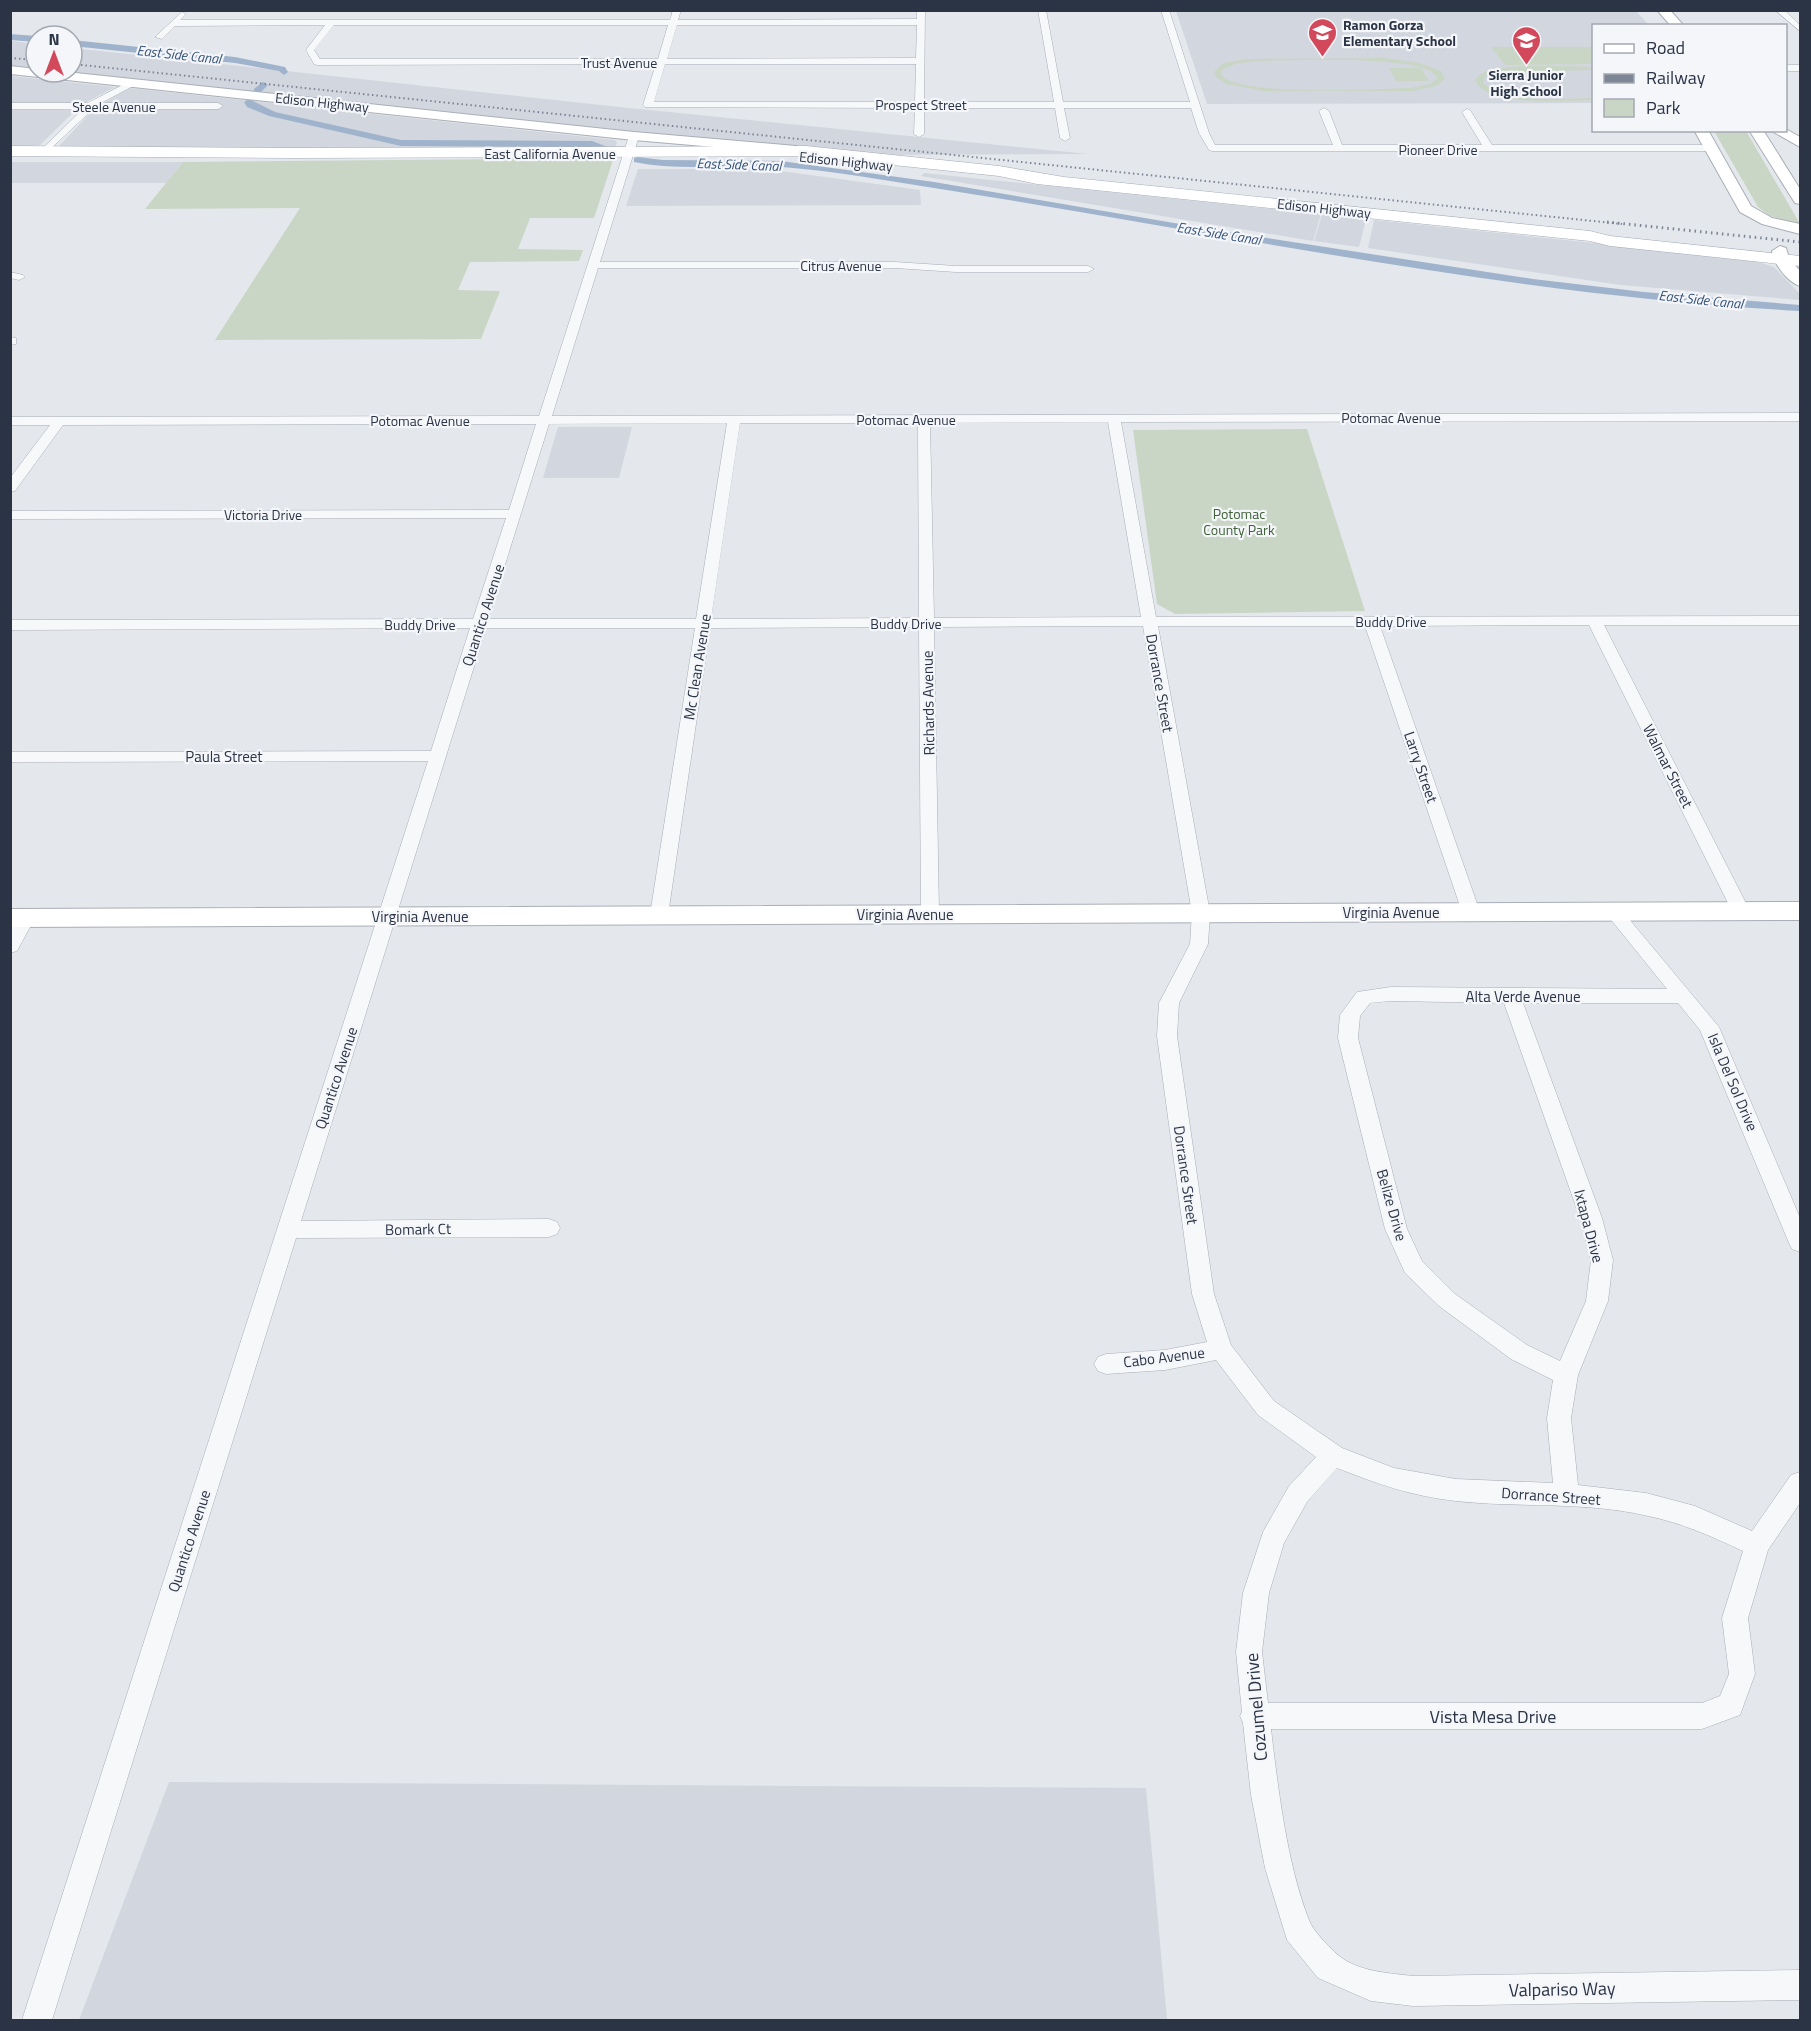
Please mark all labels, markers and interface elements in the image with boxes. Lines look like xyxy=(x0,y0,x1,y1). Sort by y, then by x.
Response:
place label: Ramon Gorza Elementary School xyxy=(1343,14,1456,51)
school or university icon: Ramon Gorza Elementary School xyxy=(1306,16,1338,58)
north arrow xyxy=(24,24,84,84)
school or university icon: Sierra Junior High School xyxy=(1510,24,1542,66)
legend xyxy=(1592,24,1787,132)
text: N xyxy=(48,27,60,51)
text: Road xyxy=(1646,34,1685,61)
water label: East Side Canal xyxy=(136,39,224,69)
street label: Trust Avenue xyxy=(581,52,657,73)
place label: Sierra Junior High School xyxy=(1489,64,1564,101)
text: Railway xyxy=(1646,64,1706,91)
street label: Edison Highway xyxy=(274,87,370,117)
street label: Prospect Street xyxy=(875,94,967,115)
text: Park xyxy=(1646,94,1681,121)
street label: Steele Avenue xyxy=(72,96,156,117)
street label: Pioneer Drive xyxy=(1399,139,1477,160)
street label: East California Avenue xyxy=(484,143,616,164)
street label: Edison Highway xyxy=(798,146,894,176)
water label: East Side Canal xyxy=(696,152,784,176)
street label: Edison Highway xyxy=(1276,193,1372,223)
water label: East Side Canal xyxy=(1175,216,1264,250)
street label: Citrus Avenue xyxy=(800,255,882,276)
water label: East Side Canal xyxy=(1658,284,1746,314)
street label: Potomac Avenue xyxy=(1341,407,1441,428)
street label: Potomac Avenue xyxy=(856,409,956,430)
street label: Potomac Avenue xyxy=(370,410,470,431)
park label: Potomac County Park xyxy=(1203,503,1275,540)
street label: Victoria Drive xyxy=(224,504,302,525)
street label: Quantico Avenue xyxy=(456,561,510,669)
street label: Buddy Drive xyxy=(1355,611,1427,632)
street label: Mc Clean Avenue xyxy=(677,612,717,722)
street label: Buddy Drive xyxy=(870,613,942,634)
street label: Buddy Drive xyxy=(384,614,456,635)
street label: Dorrance Street xyxy=(1140,632,1180,735)
street label: Richards Avenue xyxy=(916,650,940,756)
street label: Walmar Street xyxy=(1637,720,1699,813)
street label: Larry Street xyxy=(1398,728,1444,807)
street label: Paula Street xyxy=(185,745,263,768)
street label: Virginia Avenue xyxy=(1342,901,1440,924)
street label: Virginia Avenue xyxy=(856,903,954,926)
street label: Virginia Avenue xyxy=(371,905,469,928)
street label: Alta Verde Avenue xyxy=(1465,985,1581,1008)
street label: Quantico Avenue xyxy=(309,1024,363,1132)
street label: Isla Del Sol Drive xyxy=(1702,1029,1764,1135)
street label: Dorrance Street xyxy=(1168,1124,1204,1227)
street label: Belize Drive xyxy=(1371,1166,1413,1244)
street label: Ixtapa Drive xyxy=(1568,1187,1610,1265)
street label: Bomark Ct xyxy=(385,1217,452,1241)
street label: Cabo Avenue xyxy=(1122,1341,1206,1373)
street label: Dorrance Street xyxy=(1501,1481,1602,1511)
street label: Quantico Avenue xyxy=(162,1487,216,1595)
street label: Cozumel Drive xyxy=(1238,1652,1274,1762)
street label: Vista Mesa Drive xyxy=(1430,1703,1556,1730)
street label: Valpariso Way xyxy=(1508,1975,1616,2003)

